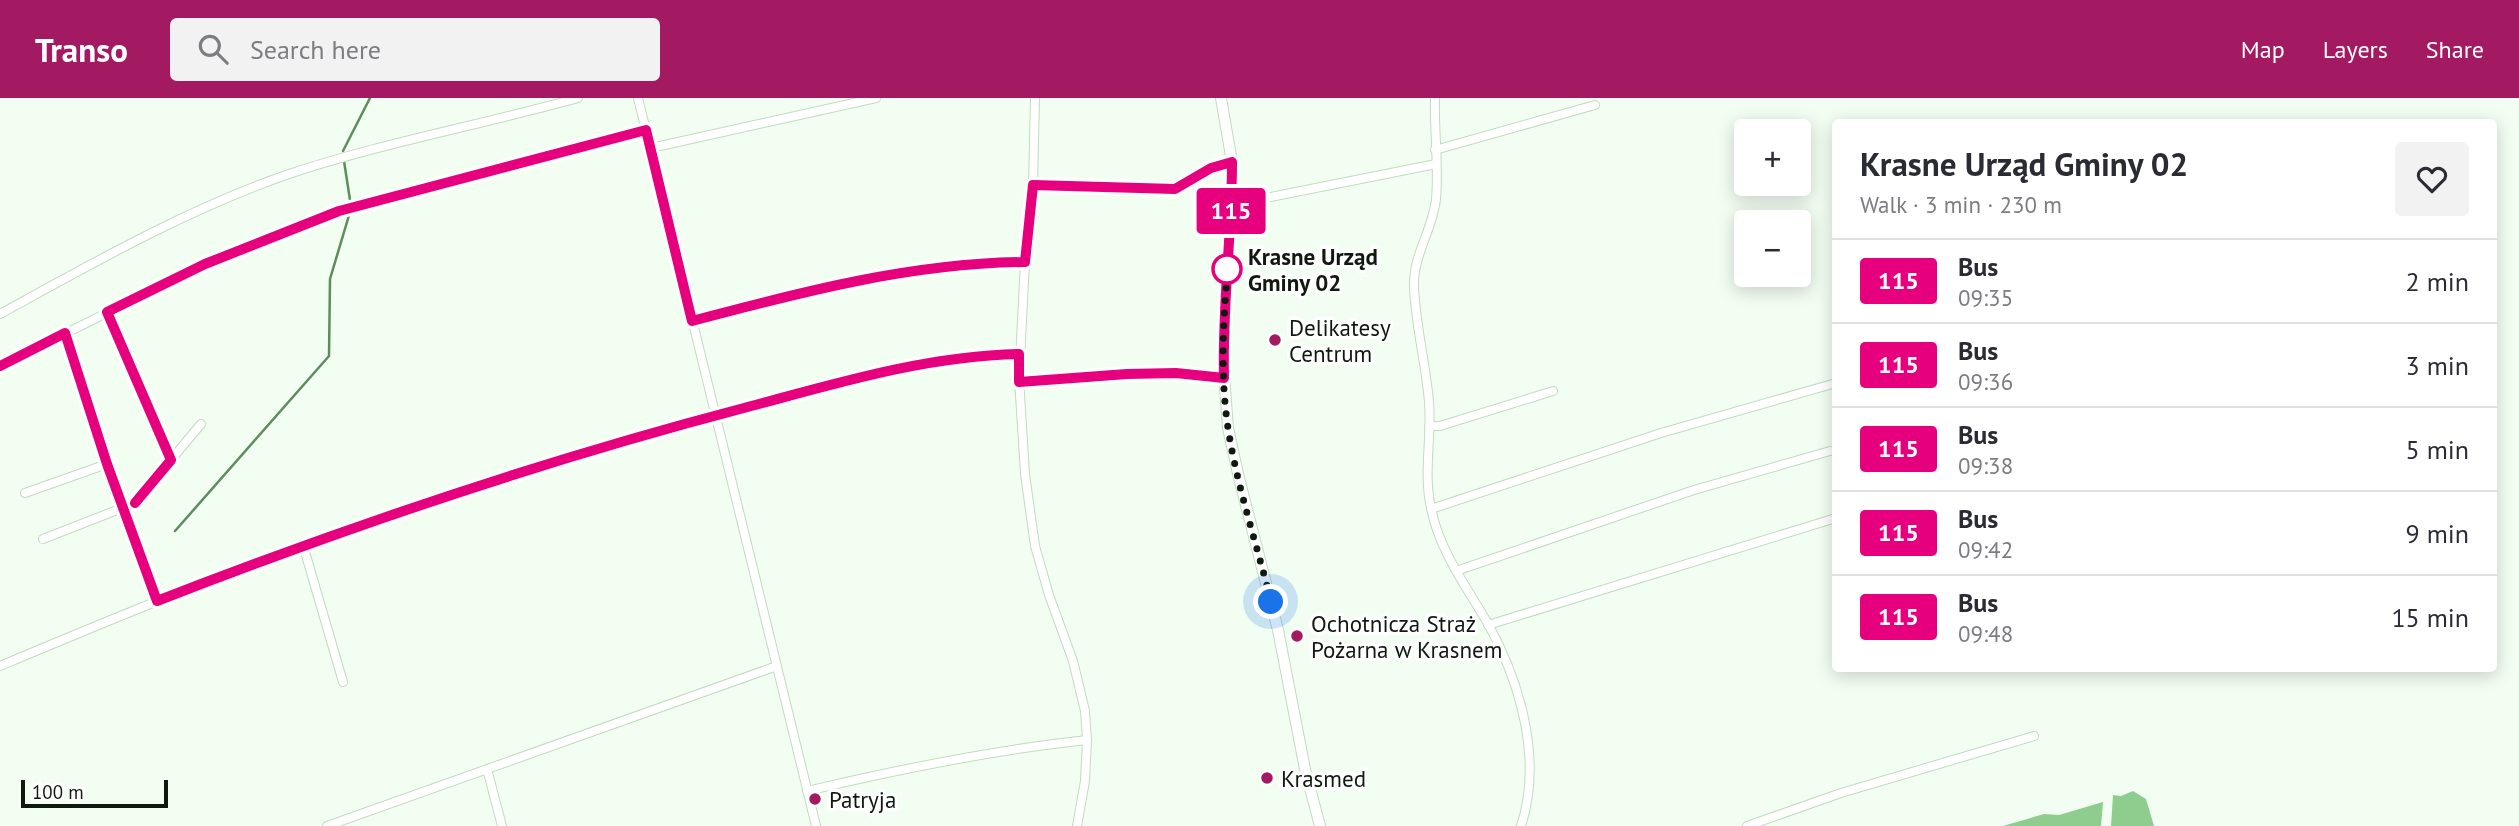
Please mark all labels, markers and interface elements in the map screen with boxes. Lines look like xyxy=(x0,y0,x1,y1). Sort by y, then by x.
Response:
search box xyxy=(170,18,660,81)
text: Transo xyxy=(35,28,128,71)
icon: search xyxy=(194,30,232,68)
text: Search here xyxy=(250,33,381,66)
text: Map xyxy=(2241,34,2285,65)
text: Layers xyxy=(2323,34,2388,65)
text: Share xyxy=(2426,34,2484,65)
map controls xyxy=(1734,119,1811,287)
button: + xyxy=(1734,119,1811,196)
text: Krasne Urząd Gminy 02 xyxy=(1860,142,2188,185)
button: heart xyxy=(2395,142,2469,216)
line badge: 115 xyxy=(1191,188,1271,234)
text: Walk · 3 min · 230 m xyxy=(1860,190,2062,219)
text: 115 xyxy=(1211,195,1251,226)
button: − xyxy=(1734,210,1811,287)
place label: Krasne Urząd Gminy 02 xyxy=(1248,242,1378,297)
text: Bus xyxy=(1958,250,1998,283)
marker: Krasne Urząd Gminy 02 xyxy=(1212,254,1242,284)
text: 115 xyxy=(1878,265,1919,296)
text: 2 min xyxy=(2406,265,2469,298)
text: 09:35 xyxy=(1958,283,2013,312)
place label: Delikatesy Centrum xyxy=(1289,313,1391,368)
marker: Delikatesy Centrum xyxy=(1267,332,1283,348)
text: Bus xyxy=(1958,334,1998,367)
text: 115 xyxy=(1878,349,1919,380)
text: 3 min xyxy=(2406,349,2469,382)
text: 09:36 xyxy=(1958,367,2013,396)
text: Bus xyxy=(1958,418,1998,451)
text: 115 xyxy=(1878,433,1919,464)
text: 5 min xyxy=(2406,433,2469,466)
text: 09:38 xyxy=(1958,451,2013,480)
text: Bus xyxy=(1958,502,1998,535)
text: 115 xyxy=(1878,517,1919,548)
text: 9 min xyxy=(2406,517,2469,550)
text: 09:42 xyxy=(1958,535,2013,564)
your location xyxy=(1253,584,1288,619)
text: Bus xyxy=(1958,586,1998,619)
text: 115 xyxy=(1878,601,1919,632)
text: 15 min xyxy=(2391,601,2469,634)
place label: Ochotnicza Straż Pożarna w Krasnem xyxy=(1311,609,1502,664)
text: 09:48 xyxy=(1958,619,2013,648)
marker: Ochotnicza Straż Pożarna w Krasnem xyxy=(1289,628,1305,644)
place label: Krasmed xyxy=(1281,764,1366,793)
marker: Krasmed xyxy=(1259,770,1275,786)
scale bar xyxy=(21,777,168,809)
text: 100 m xyxy=(32,780,84,804)
place label: Patryja xyxy=(829,785,896,814)
marker: Patryja xyxy=(807,791,823,807)

